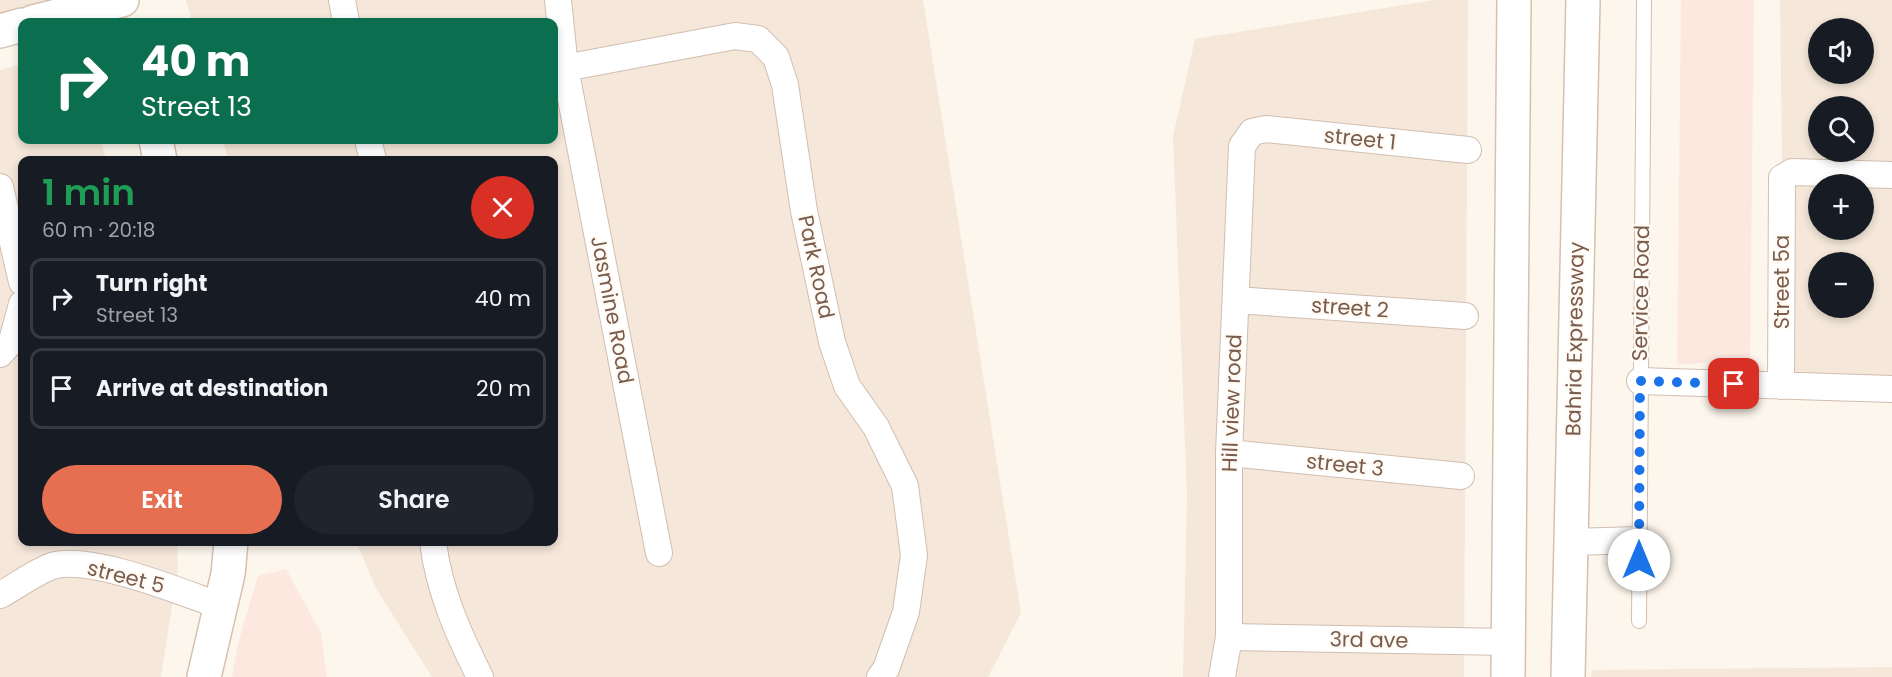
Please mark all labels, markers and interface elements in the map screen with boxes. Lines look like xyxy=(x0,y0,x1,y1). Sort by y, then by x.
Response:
map controls xyxy=(1808,18,1874,318)
button: sound xyxy=(1808,18,1874,84)
text: 40 m xyxy=(141,32,250,91)
icon: right xyxy=(42,42,120,120)
text: Street 13 xyxy=(141,88,252,125)
button: search xyxy=(1808,96,1874,162)
street label: street 1 xyxy=(1323,120,1398,157)
text: 1 min xyxy=(42,167,135,218)
button: + xyxy=(1808,174,1874,240)
button: close xyxy=(471,176,534,239)
street label: Park Road xyxy=(791,212,842,321)
text: 60 m · 20:18 xyxy=(42,216,155,244)
street label: Service Road xyxy=(1625,225,1656,361)
street label: Jasmine Road xyxy=(584,234,641,386)
street label: Street 5a xyxy=(1767,235,1796,329)
street label: Bahria Expressway xyxy=(1558,241,1591,436)
button: − xyxy=(1808,252,1874,318)
text: Turn right xyxy=(96,268,207,299)
icon: right xyxy=(45,282,78,315)
text: 40 m xyxy=(475,283,531,314)
street label: street 2 xyxy=(1310,290,1390,325)
text: Street 13 xyxy=(96,301,178,329)
street label: Hill view road xyxy=(1215,333,1248,473)
pin xyxy=(1708,358,1759,409)
icon: arrive xyxy=(1717,367,1750,400)
icon: arrive xyxy=(45,372,78,405)
text: Arrive at destination xyxy=(96,373,328,404)
text: 20 m xyxy=(476,373,531,404)
street label: street 3 xyxy=(1305,446,1385,483)
button: Exit xyxy=(42,465,282,534)
button: Share xyxy=(294,465,534,534)
position arrow xyxy=(1607,528,1671,592)
street label: street 5 xyxy=(84,553,168,600)
street label: 3rd ave xyxy=(1329,624,1409,655)

